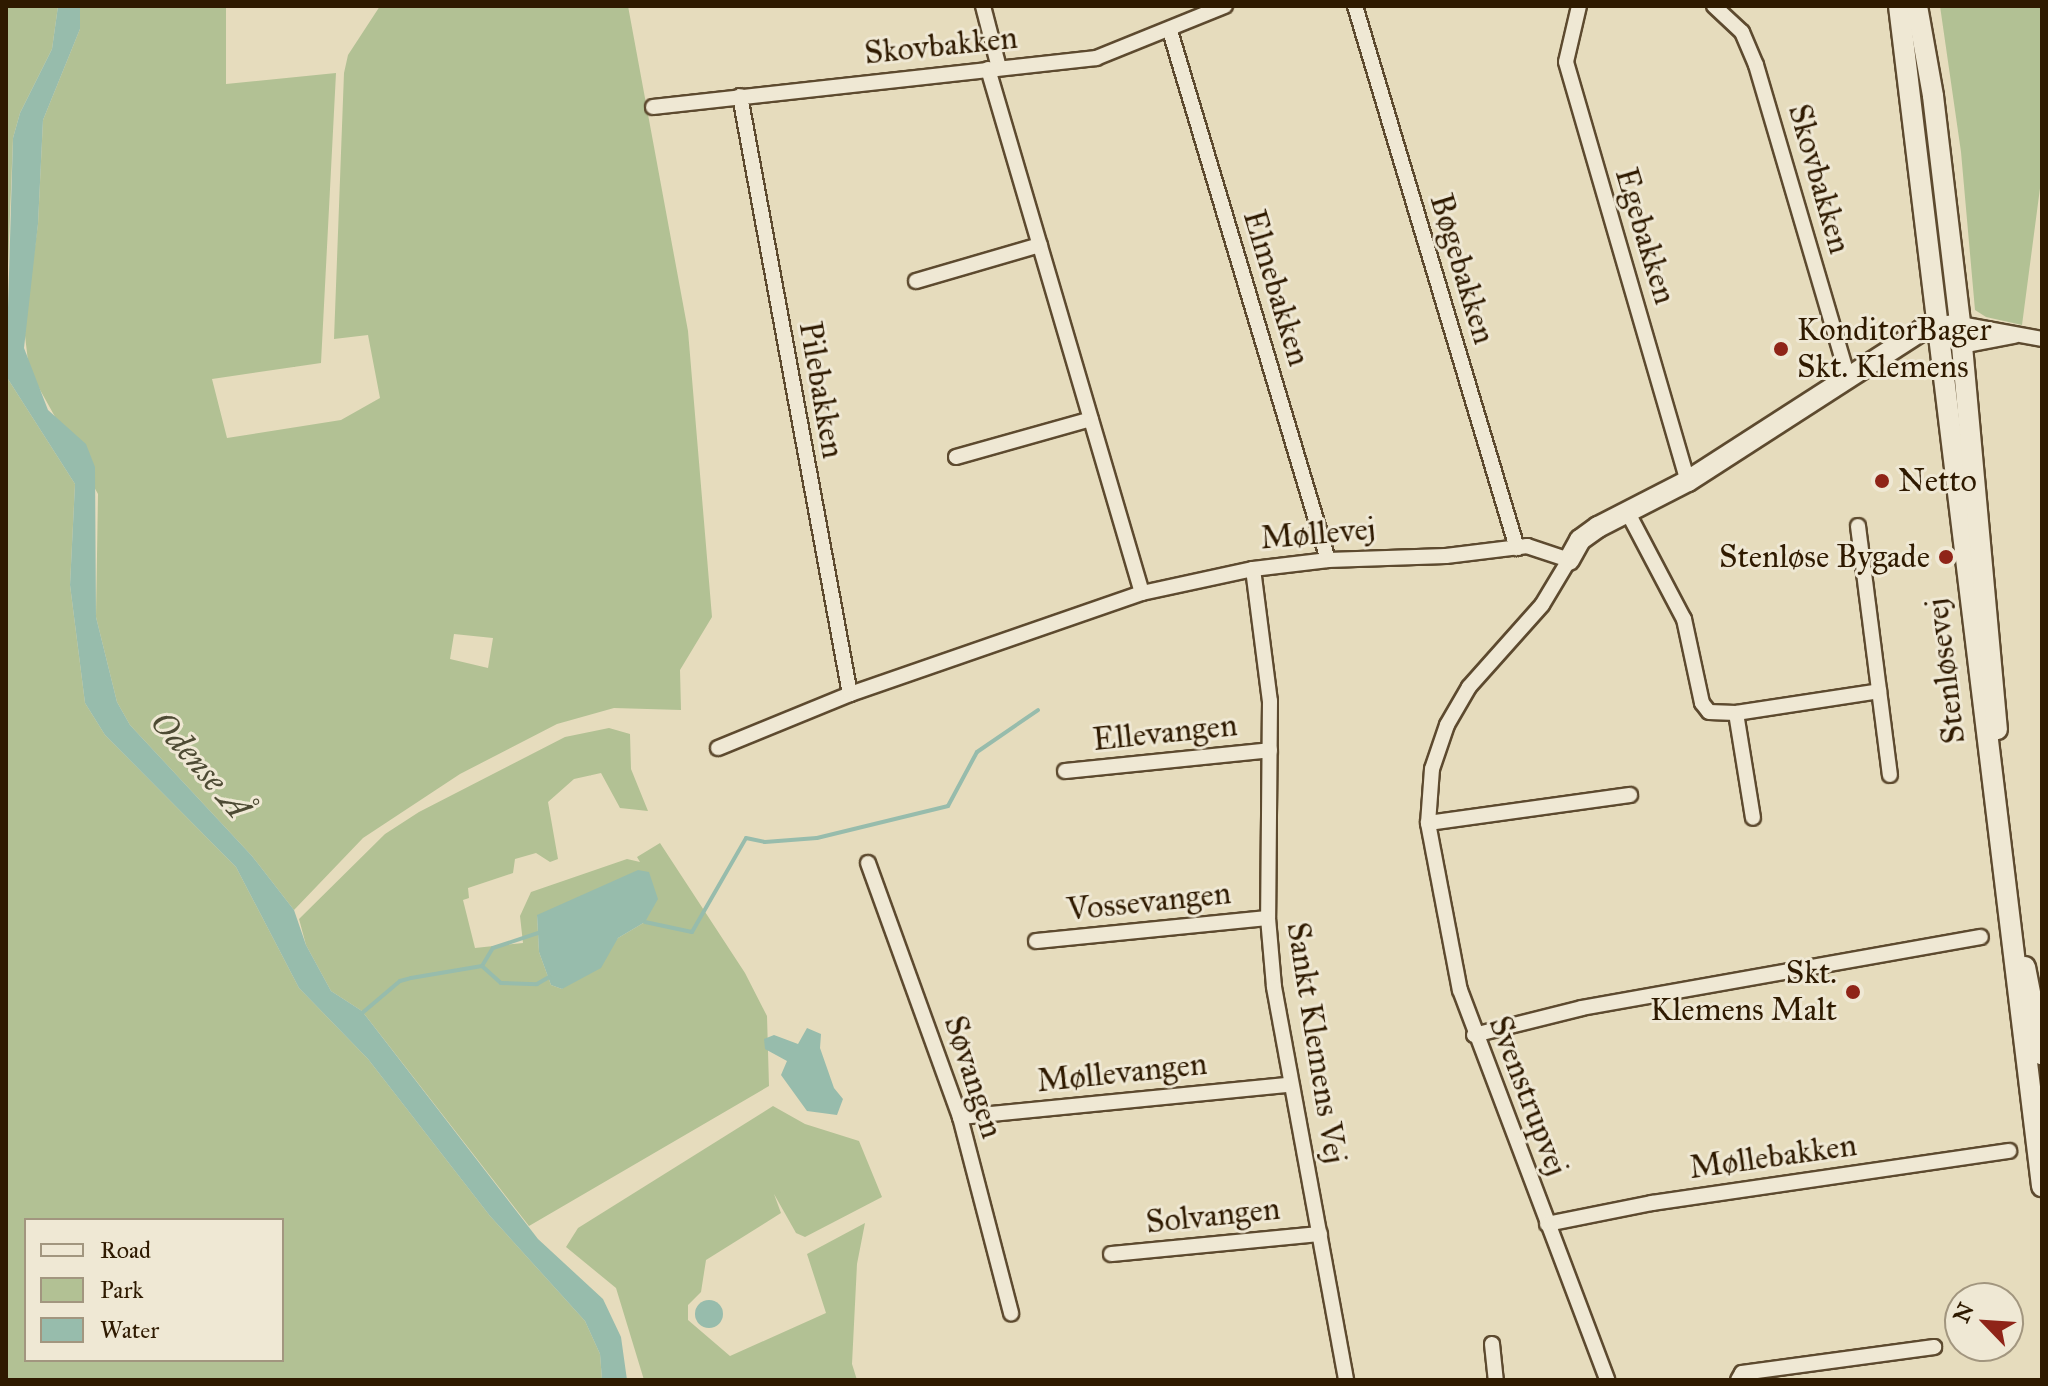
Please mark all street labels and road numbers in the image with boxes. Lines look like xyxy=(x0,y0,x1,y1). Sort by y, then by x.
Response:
street label: Skovbakken xyxy=(863,19,1019,73)
street label: Skovbakken xyxy=(1779,100,1859,258)
street label: Egebakken xyxy=(1606,163,1684,309)
street label: Bøgebakken xyxy=(1421,189,1503,349)
street label: Elmebakken xyxy=(1234,205,1318,371)
street label: Pilebakken xyxy=(790,319,852,461)
street label: Møllevej xyxy=(1259,510,1377,558)
street label: Stenløsevej xyxy=(1918,596,1974,746)
street label: Ellevangen xyxy=(1091,706,1239,760)
street label: Vossevangen xyxy=(1065,874,1233,930)
street label: Sankt Klemens Vej xyxy=(1278,920,1354,1166)
street label: Søvangen xyxy=(935,1011,1011,1143)
street label: Svenstrupvej xyxy=(1480,1011,1576,1181)
street label: Møllevangen xyxy=(1035,1045,1209,1101)
street label: Møllebakken xyxy=(1687,1126,1859,1188)
street label: Solvangen xyxy=(1144,1190,1282,1242)

